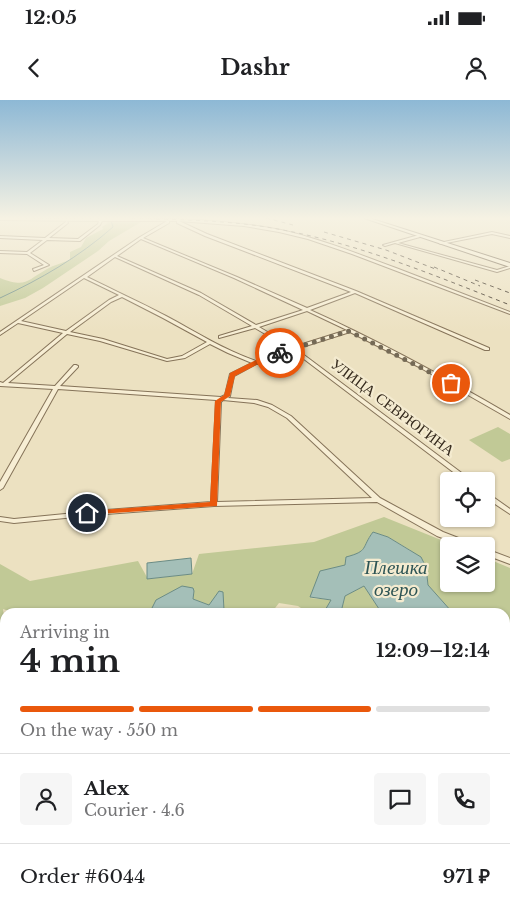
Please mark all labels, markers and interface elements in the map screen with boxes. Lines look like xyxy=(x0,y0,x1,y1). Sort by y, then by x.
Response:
text: 12:05 xyxy=(25,6,77,29)
icon: back xyxy=(20,54,48,82)
text: Dashr xyxy=(220,54,290,81)
icon: person xyxy=(462,54,490,82)
courier xyxy=(255,328,305,378)
icon: bike xyxy=(266,339,294,367)
street label: УЛИЦА СЕВРЮГИНА xyxy=(327,354,459,460)
pin xyxy=(430,362,472,404)
icon: bag xyxy=(437,369,465,397)
map controls xyxy=(440,472,495,592)
button: locate xyxy=(440,472,495,527)
pin xyxy=(66,492,108,534)
icon: home xyxy=(73,499,101,527)
button: layers xyxy=(440,537,495,592)
water label: Плешка озеро xyxy=(363,556,428,601)
text: Arriving in xyxy=(20,622,110,642)
text: 12:09–12:14 xyxy=(376,639,490,662)
text: 4 min xyxy=(20,641,120,681)
text: On the way · 550 m xyxy=(20,720,178,740)
button: person xyxy=(20,773,72,825)
button: chat xyxy=(374,773,426,825)
button: phone xyxy=(438,773,490,825)
text: Alex xyxy=(84,777,129,800)
text: Courier · 4.6 xyxy=(84,800,185,820)
text: Order #6044 xyxy=(20,865,145,888)
text: 971 ₽ xyxy=(443,865,490,888)

